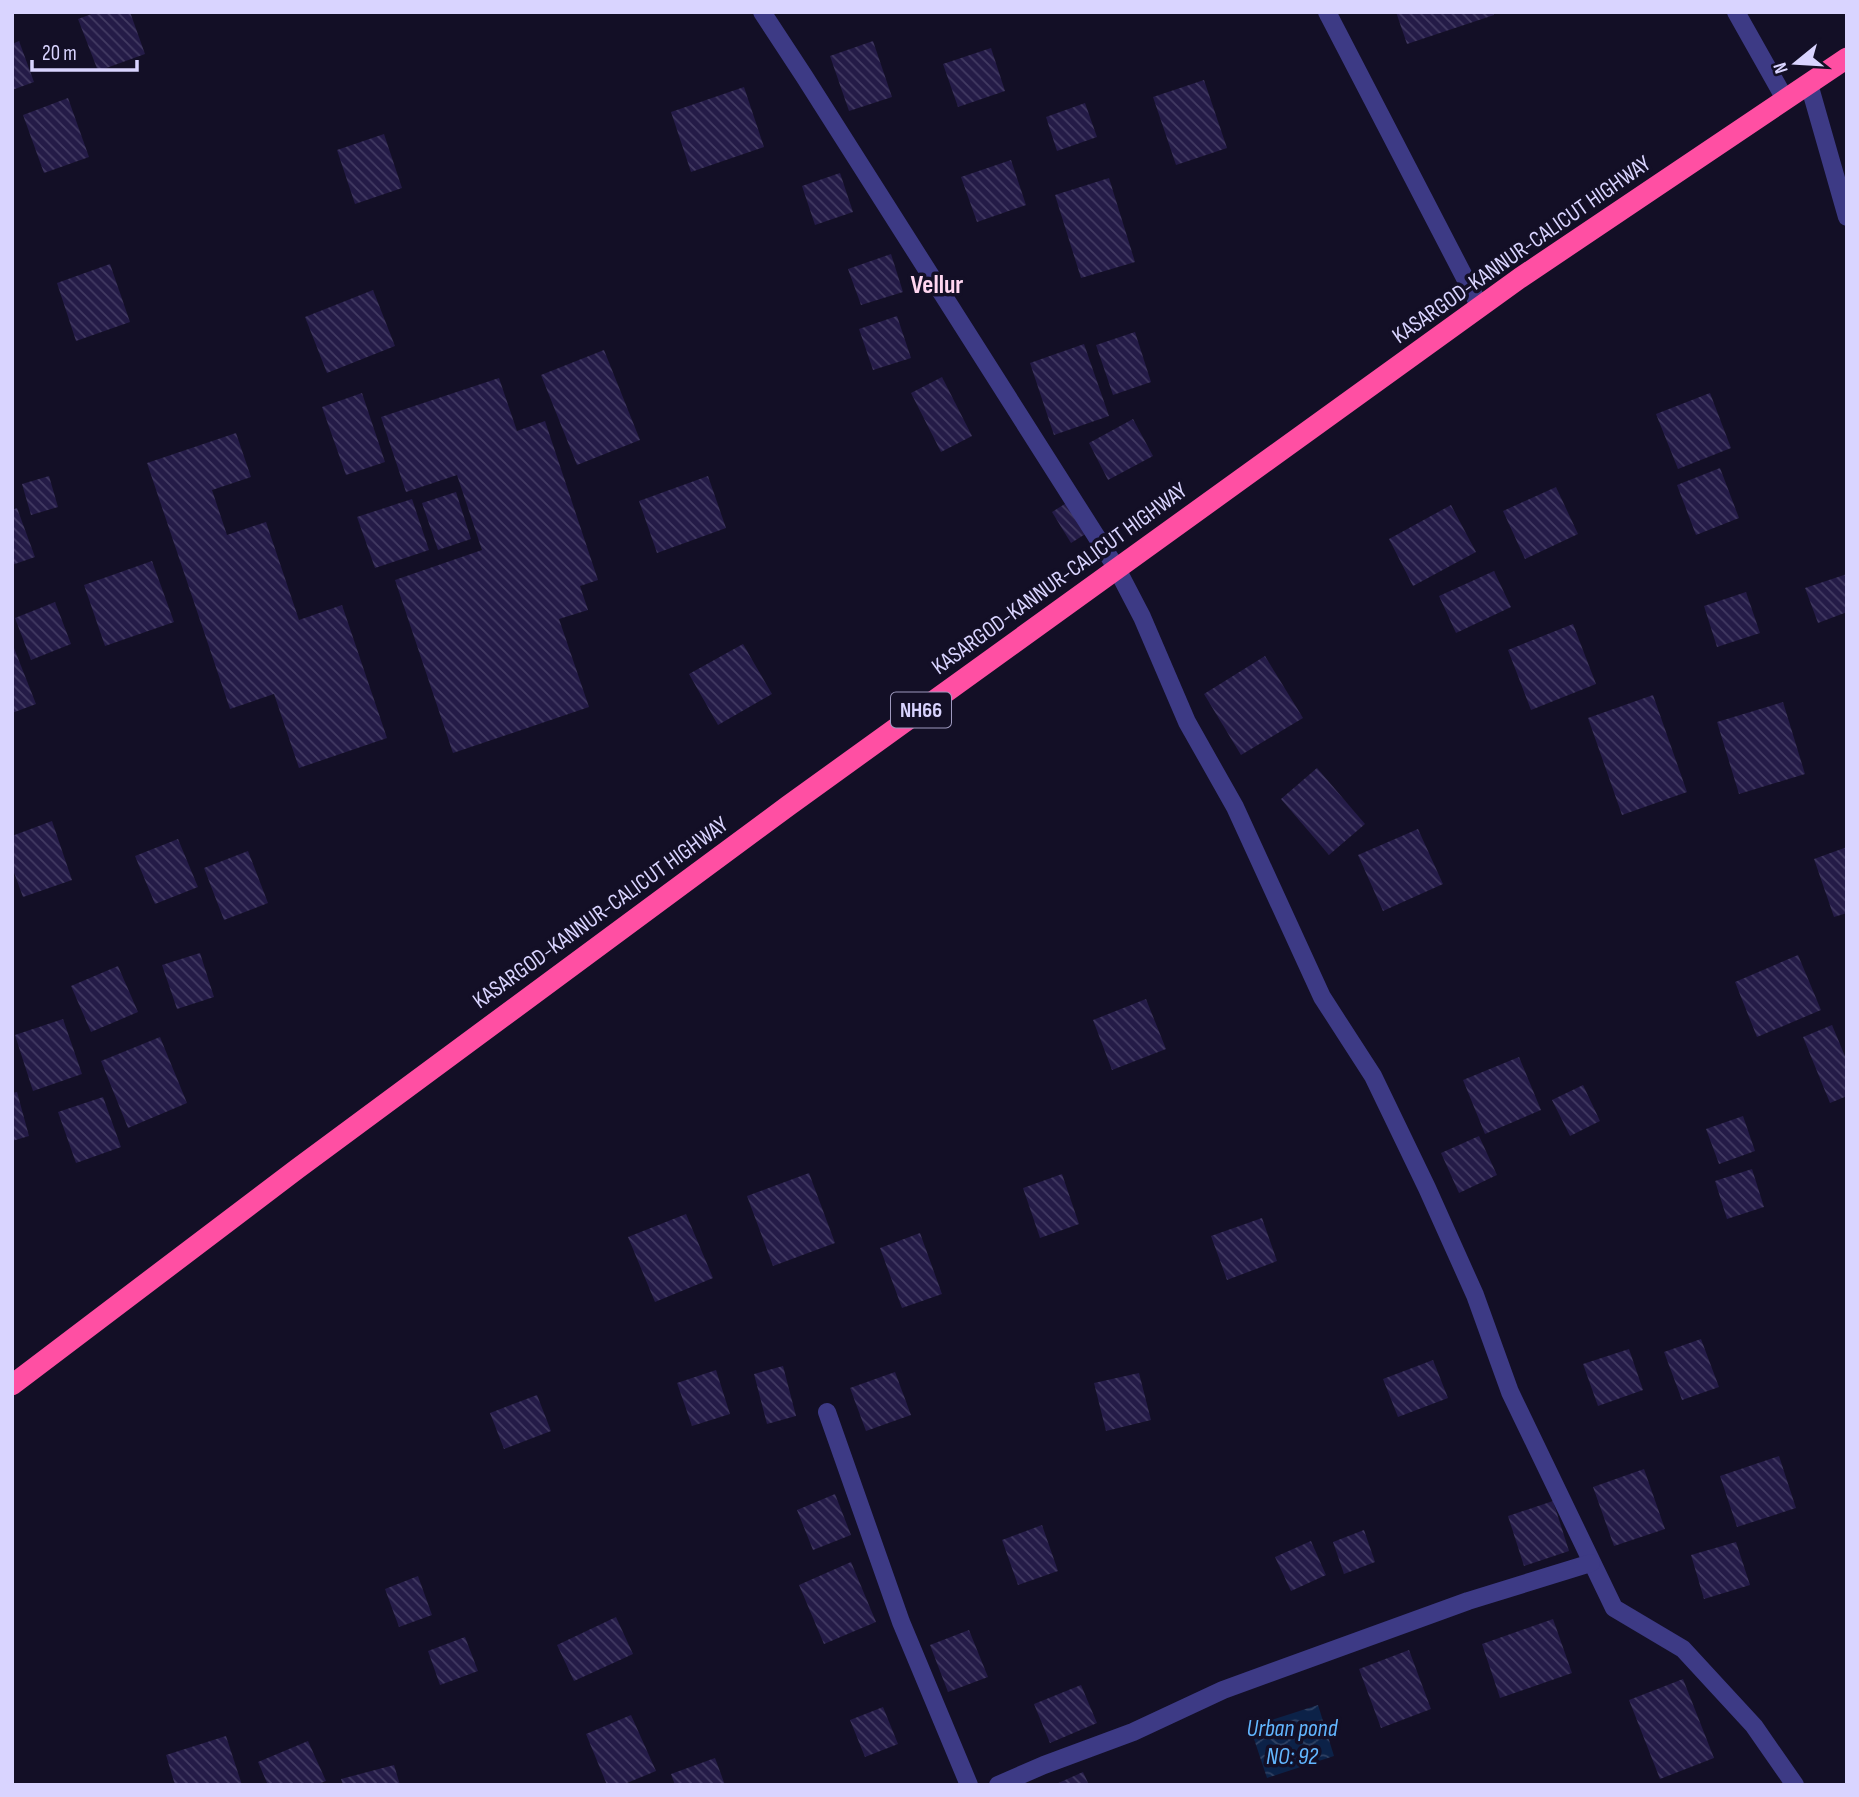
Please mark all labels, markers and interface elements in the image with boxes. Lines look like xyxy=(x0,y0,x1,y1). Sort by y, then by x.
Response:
scale bar xyxy=(32,28,136,72)
north arrow xyxy=(1761,28,1831,98)
text: 20 m xyxy=(42,41,77,66)
text: N xyxy=(1769,59,1794,76)
street label: KASARGOD-KANNUR-CALICUT HIGHWAY xyxy=(1387,150,1656,350)
district label: Vellur xyxy=(911,270,963,301)
street label: KASARGOD-KANNUR-CALICUT HIGHWAY xyxy=(926,476,1193,681)
road number: NH66 xyxy=(891,692,951,728)
street label: KASARGOD-KANNUR-CALICUT HIGHWAY xyxy=(467,810,734,1015)
water label: Urban pond NO: 92 xyxy=(1247,1714,1339,1771)

